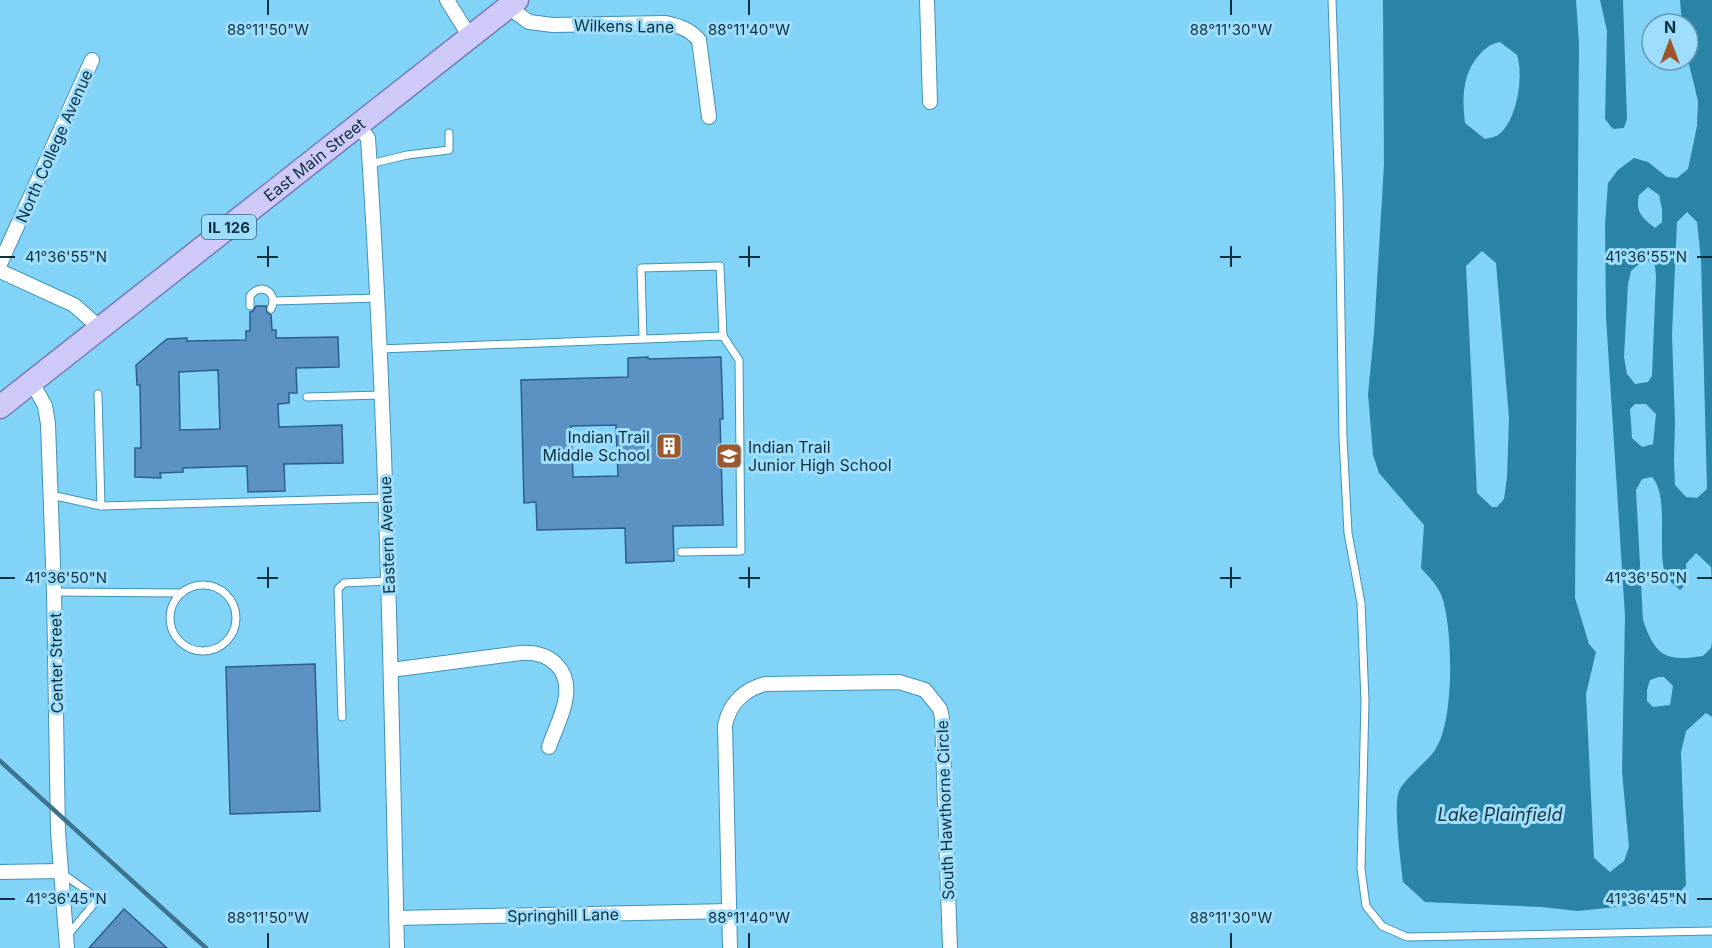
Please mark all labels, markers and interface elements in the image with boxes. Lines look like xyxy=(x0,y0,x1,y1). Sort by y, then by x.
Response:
north arrow xyxy=(1640,12,1700,72)
street label: Wilkens Lane xyxy=(574,15,674,37)
text: N xyxy=(1664,17,1676,37)
text: 88°11'50"W xyxy=(227,20,309,39)
text: 88°11'40"W xyxy=(708,20,790,39)
text: 88°11'30"W xyxy=(1190,20,1272,39)
street label: North College Avenue xyxy=(11,66,97,226)
street label: East Main Street xyxy=(260,114,369,206)
road number: IL 126 xyxy=(202,215,256,239)
text: 41°36'55"N xyxy=(25,247,107,266)
text: 41°36'55"N xyxy=(1605,247,1687,266)
place label: Indian Trail Middle School xyxy=(542,427,650,465)
building icon: Indian Trail Middle School xyxy=(654,431,684,461)
place label: Indian Trail Junior High School xyxy=(748,437,892,475)
school or university icon: Indian Trail Junior High School xyxy=(714,441,744,471)
street label: Eastern Avenue xyxy=(375,476,399,594)
text: 41°36'50"N xyxy=(25,568,107,587)
text: 41°36'50"N xyxy=(1605,568,1687,587)
street label: Center Street xyxy=(45,613,67,713)
street label: South Hawthorne Circle xyxy=(932,720,958,900)
water label: Lake Plainfield xyxy=(1438,804,1562,825)
text: 41°36'45"N xyxy=(25,889,107,908)
text: 41°36'45"N xyxy=(1605,889,1687,908)
street label: Springhill Lane xyxy=(507,904,619,926)
text: 88°11'50"W xyxy=(227,908,309,927)
text: 88°11'40"W xyxy=(708,908,790,927)
text: 88°11'30"W xyxy=(1190,908,1272,927)

